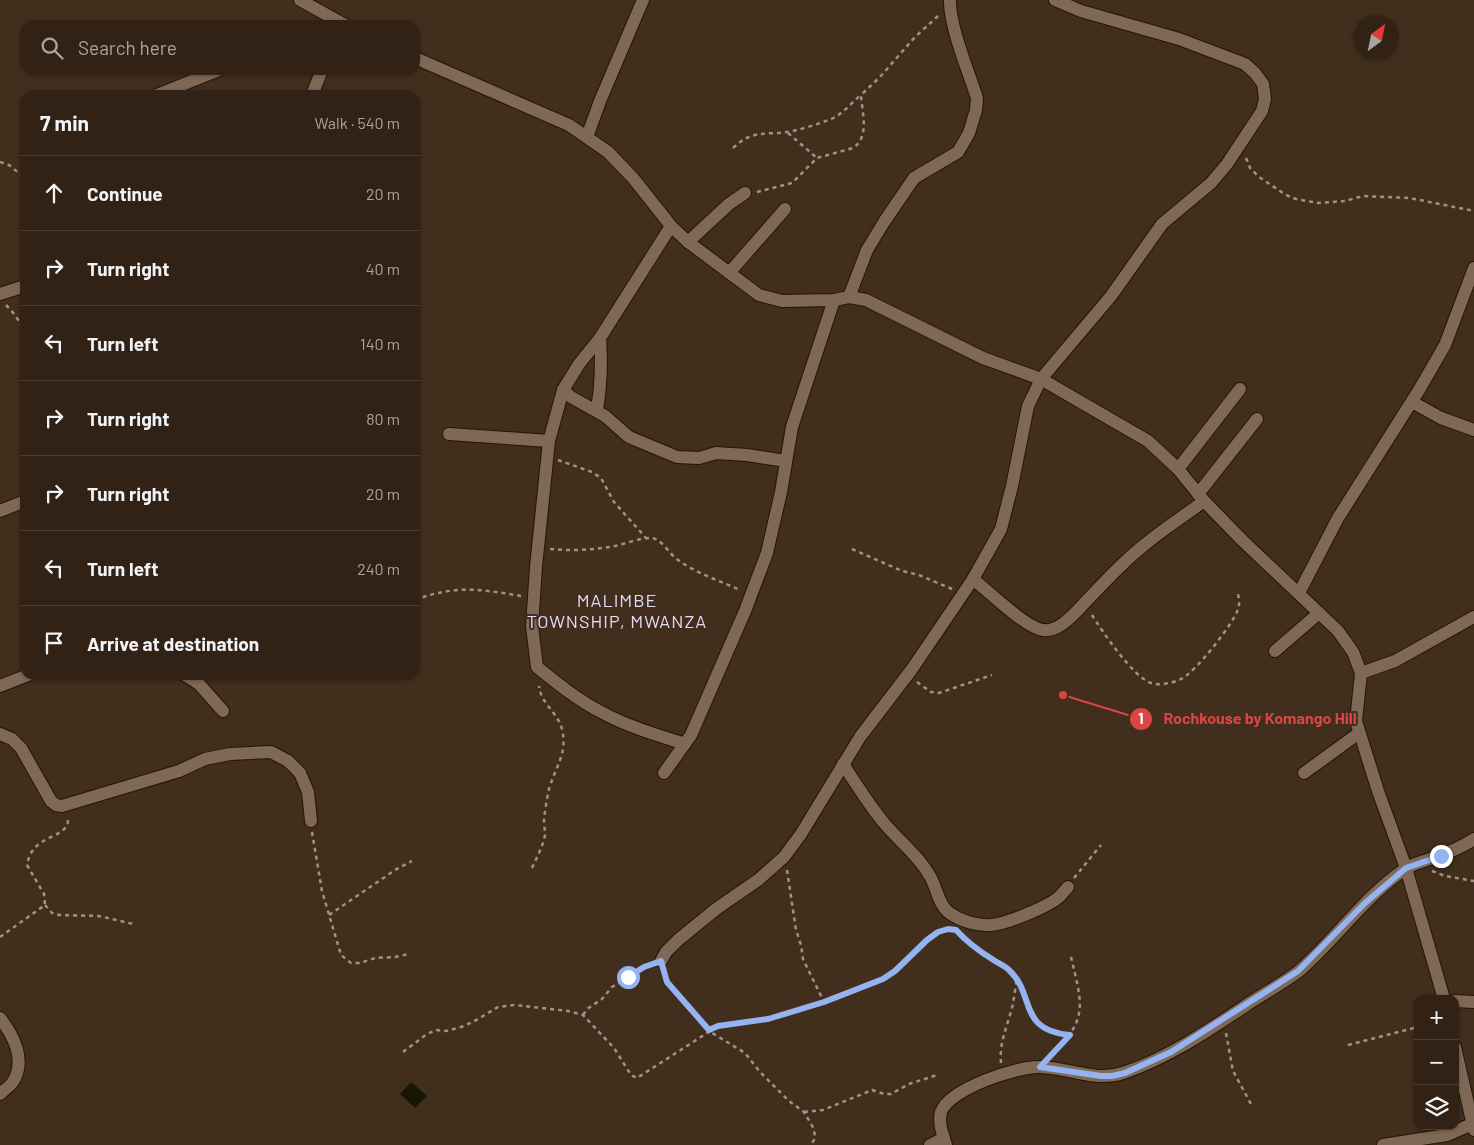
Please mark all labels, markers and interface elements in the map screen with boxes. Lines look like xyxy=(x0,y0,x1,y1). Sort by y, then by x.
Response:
north arrow xyxy=(1354,15,1399,60)
search box xyxy=(20,20,420,75)
icon: search xyxy=(38,34,66,62)
text: Search here xyxy=(78,36,177,59)
text: 7 min xyxy=(40,110,89,135)
text: Walk · 540 m xyxy=(315,113,400,132)
icon: ahead xyxy=(40,179,68,207)
text: Continue xyxy=(87,182,163,205)
text: 20 m xyxy=(366,184,400,203)
icon: right xyxy=(40,254,68,282)
text: Turn right xyxy=(87,257,169,280)
text: 40 m xyxy=(366,259,400,278)
icon: left xyxy=(40,329,68,357)
text: Turn left xyxy=(87,332,158,355)
text: 140 m xyxy=(360,334,400,353)
icon: right xyxy=(40,404,68,432)
text: Turn right xyxy=(87,407,169,430)
text: 80 m xyxy=(366,409,400,428)
icon: right xyxy=(40,479,68,507)
text: Turn right xyxy=(87,482,169,505)
text: 20 m xyxy=(366,484,400,503)
icon: left xyxy=(40,554,68,582)
text: Turn left xyxy=(87,557,158,580)
text: 240 m xyxy=(357,559,400,578)
district label: MALIMBE TOWNSHIP, MWANZA xyxy=(527,589,707,632)
icon: arrive xyxy=(40,629,68,657)
text: Arrive at destination xyxy=(87,632,259,655)
callout: Rochkouse by Komango Hill xyxy=(1128,703,1367,734)
text: Rochkouse by Komango Hill xyxy=(1163,708,1357,727)
text: 1 xyxy=(1138,709,1144,727)
route end xyxy=(1430,845,1453,868)
route start xyxy=(617,966,640,989)
map controls xyxy=(1414,995,1459,1130)
button: + xyxy=(1414,995,1459,1040)
button: − xyxy=(1414,1040,1459,1085)
button: layers xyxy=(1414,1085,1459,1130)

